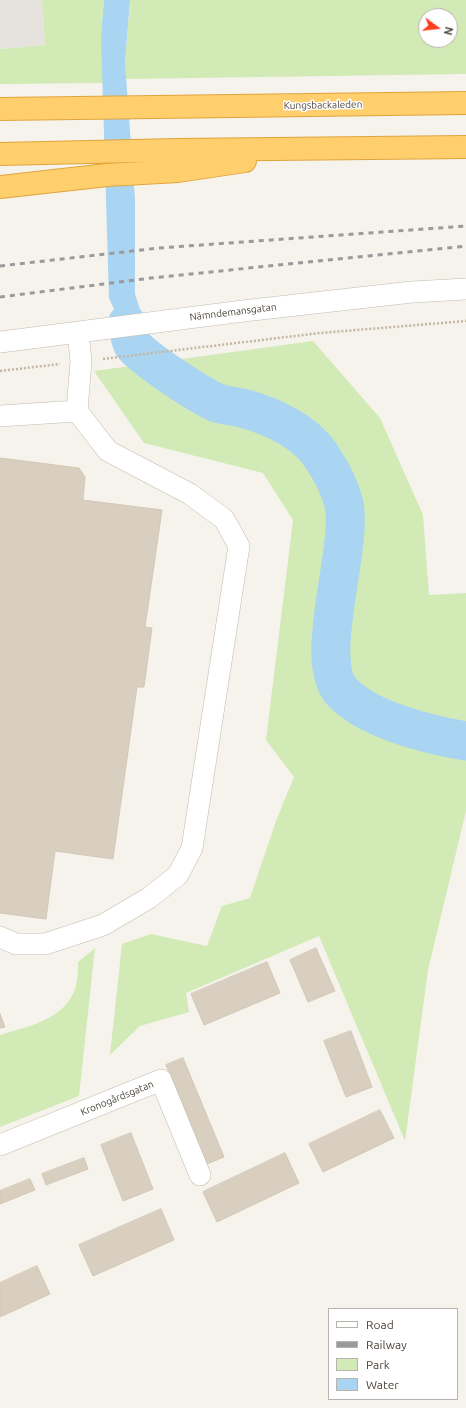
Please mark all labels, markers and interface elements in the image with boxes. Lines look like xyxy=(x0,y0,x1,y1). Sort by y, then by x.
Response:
north arrow xyxy=(418,8,458,48)
text: N xyxy=(442,25,455,36)
street label: Kungsbackaleden xyxy=(284,98,362,112)
street label: Nämndemansgatan xyxy=(189,301,277,323)
street label: Kronogårdsgatan xyxy=(79,1078,155,1118)
legend xyxy=(328,1308,458,1400)
text: Road xyxy=(366,1318,394,1331)
text: Railway xyxy=(366,1338,407,1351)
text: Park xyxy=(366,1358,390,1371)
text: Water xyxy=(366,1378,399,1391)

